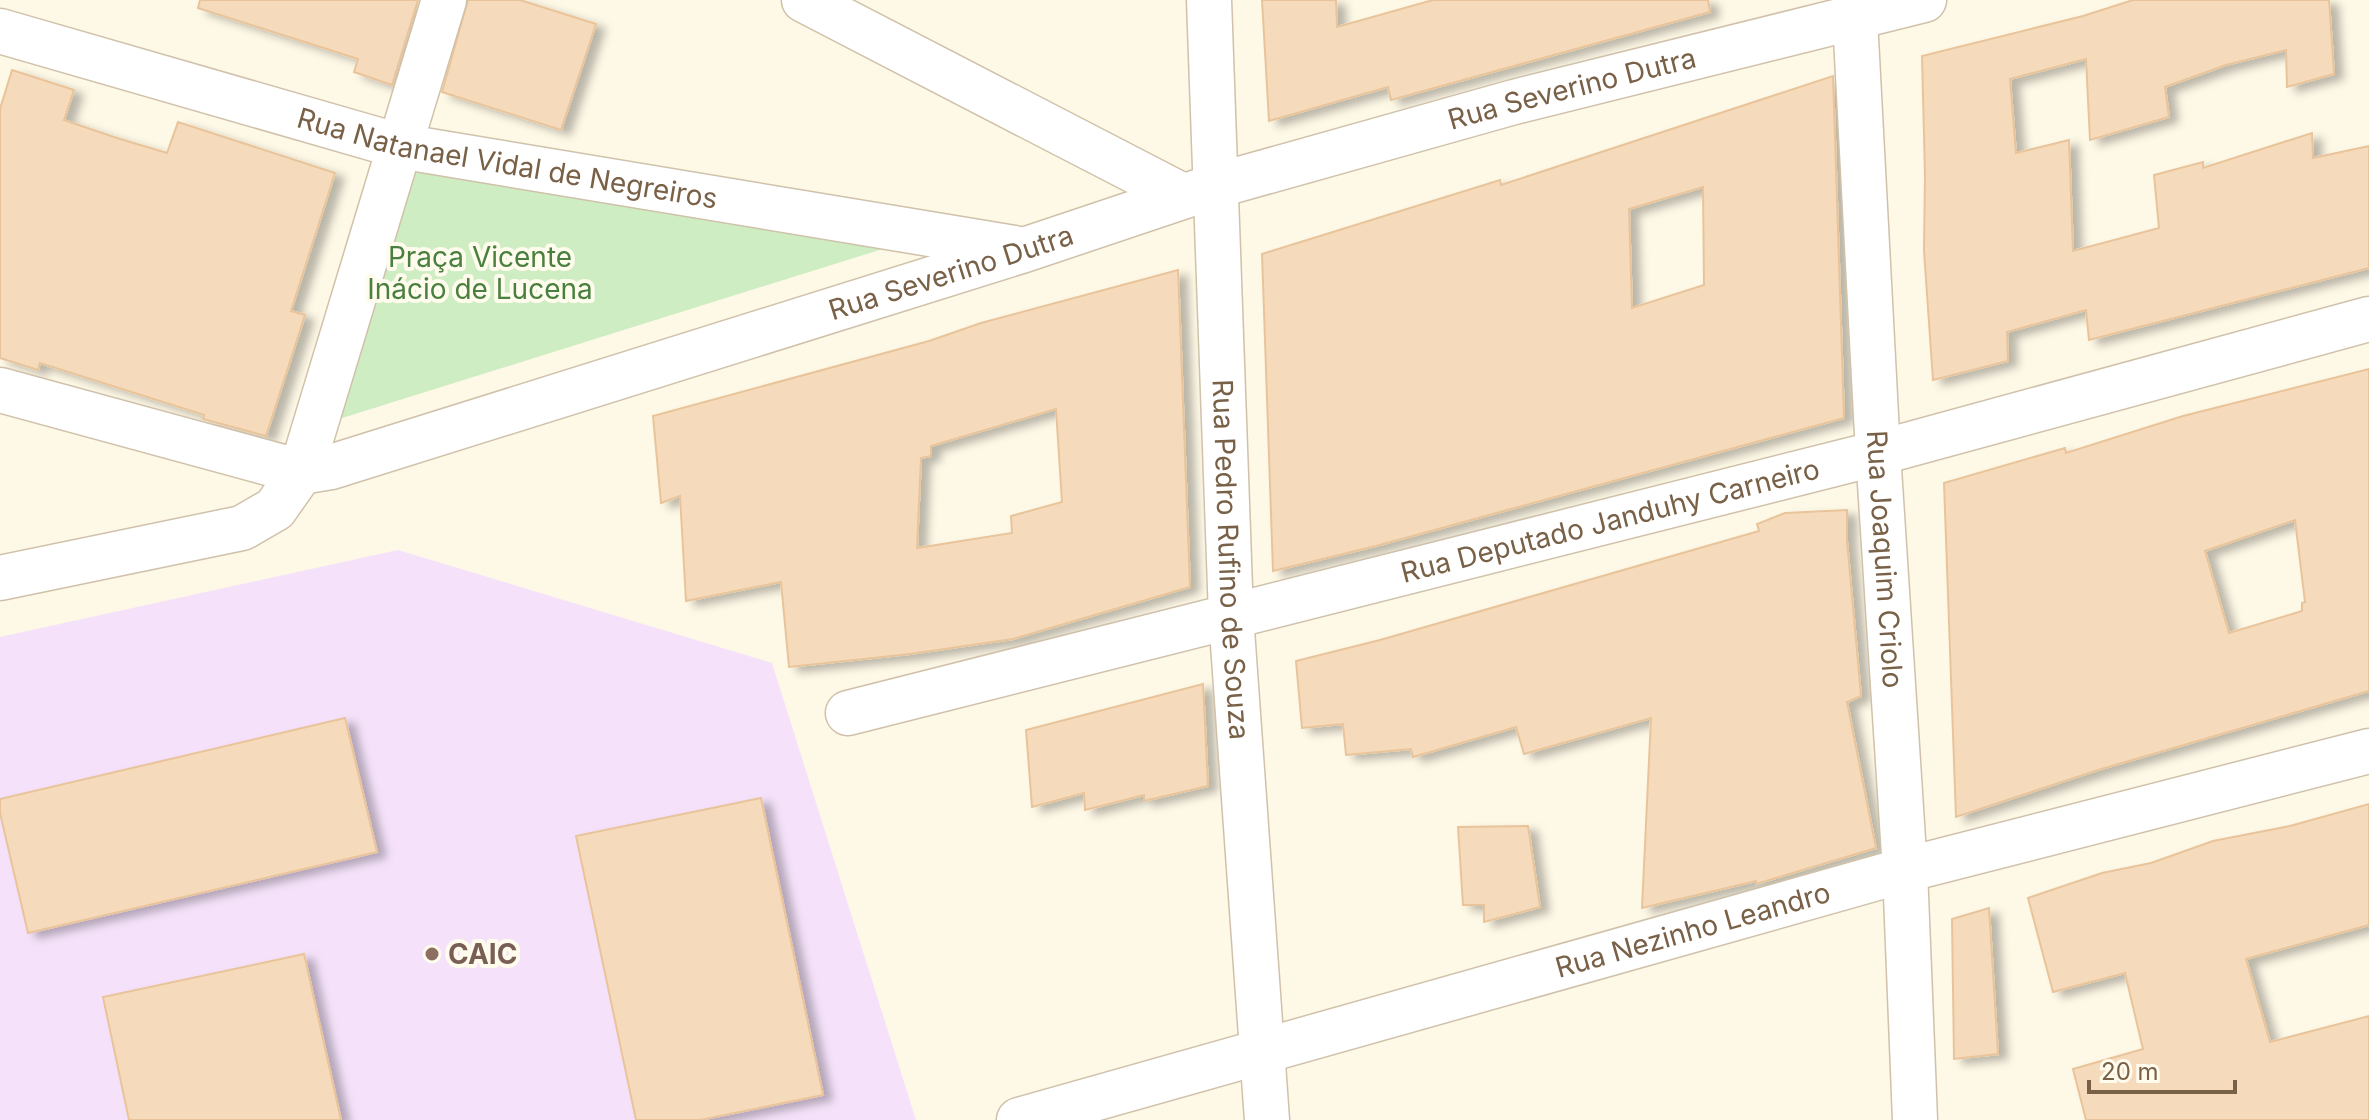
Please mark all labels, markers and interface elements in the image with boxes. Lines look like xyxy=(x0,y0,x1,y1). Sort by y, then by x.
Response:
street label: Rua Severino Dutra xyxy=(1444,40,1699,137)
street label: Rua Natanael Vidal de Negreiros xyxy=(293,101,720,216)
street label: Rua Severino Dutra xyxy=(824,218,1078,327)
park label: Praça Vicente Inácio de Lucena xyxy=(367,240,593,306)
street label: Rua Pedro Rufino de Souza xyxy=(1206,379,1257,741)
street label: Rua Joaquim Criolo xyxy=(1860,429,1910,689)
street label: Rua Deputado Janduhy Carneiro xyxy=(1397,451,1823,590)
street label: Rua Nezinho Leandro xyxy=(1551,875,1834,985)
place label: CAIC xyxy=(448,937,517,971)
marker: CAIC xyxy=(423,945,441,963)
scale bar xyxy=(2089,1044,2235,1094)
text: 20 m xyxy=(2101,1057,2159,1086)

